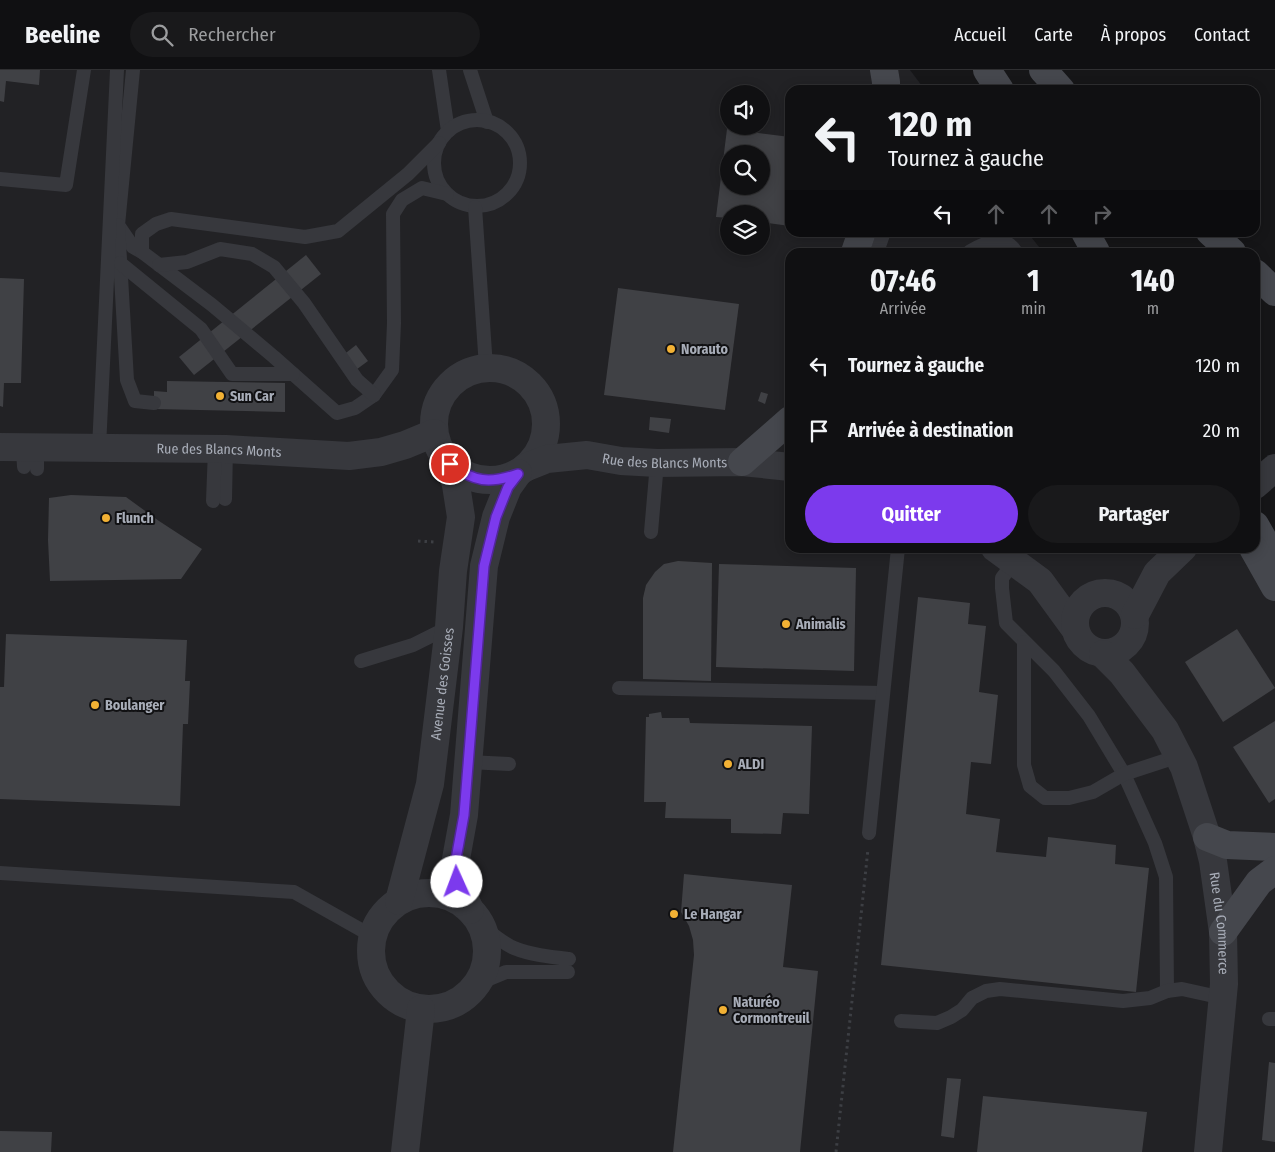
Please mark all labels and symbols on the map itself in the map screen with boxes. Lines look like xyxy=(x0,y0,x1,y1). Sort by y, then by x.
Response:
place label: Norauto xyxy=(681,341,728,358)
marker: Norauto xyxy=(665,343,677,355)
place label: Sun Car xyxy=(230,388,275,405)
marker: Sun Car xyxy=(214,390,226,402)
street label: Rue des Blancs Monts xyxy=(156,440,282,461)
pin xyxy=(429,443,471,485)
street label: Rue des Blancs Monts xyxy=(601,449,727,472)
place label: Flunch xyxy=(116,510,154,527)
marker: Flunch xyxy=(100,512,112,524)
place label: Animalis xyxy=(795,616,846,633)
marker: Animalis xyxy=(780,618,792,630)
street label: Avenue des Goisses xyxy=(427,627,457,741)
place label: Boulanger xyxy=(105,697,165,714)
marker: Boulanger xyxy=(89,699,101,711)
place label: ALDI xyxy=(737,756,764,773)
marker: ALDI xyxy=(722,758,734,770)
position arrow xyxy=(430,855,482,907)
street label: Rue du Commerce xyxy=(1206,871,1232,975)
place label: Le Hangar xyxy=(684,906,743,923)
marker: Le Hangar xyxy=(668,908,680,920)
place label: Naturéo Cormontreuil xyxy=(733,994,810,1027)
marker: Naturéo Cormontreuil xyxy=(717,1004,729,1016)

